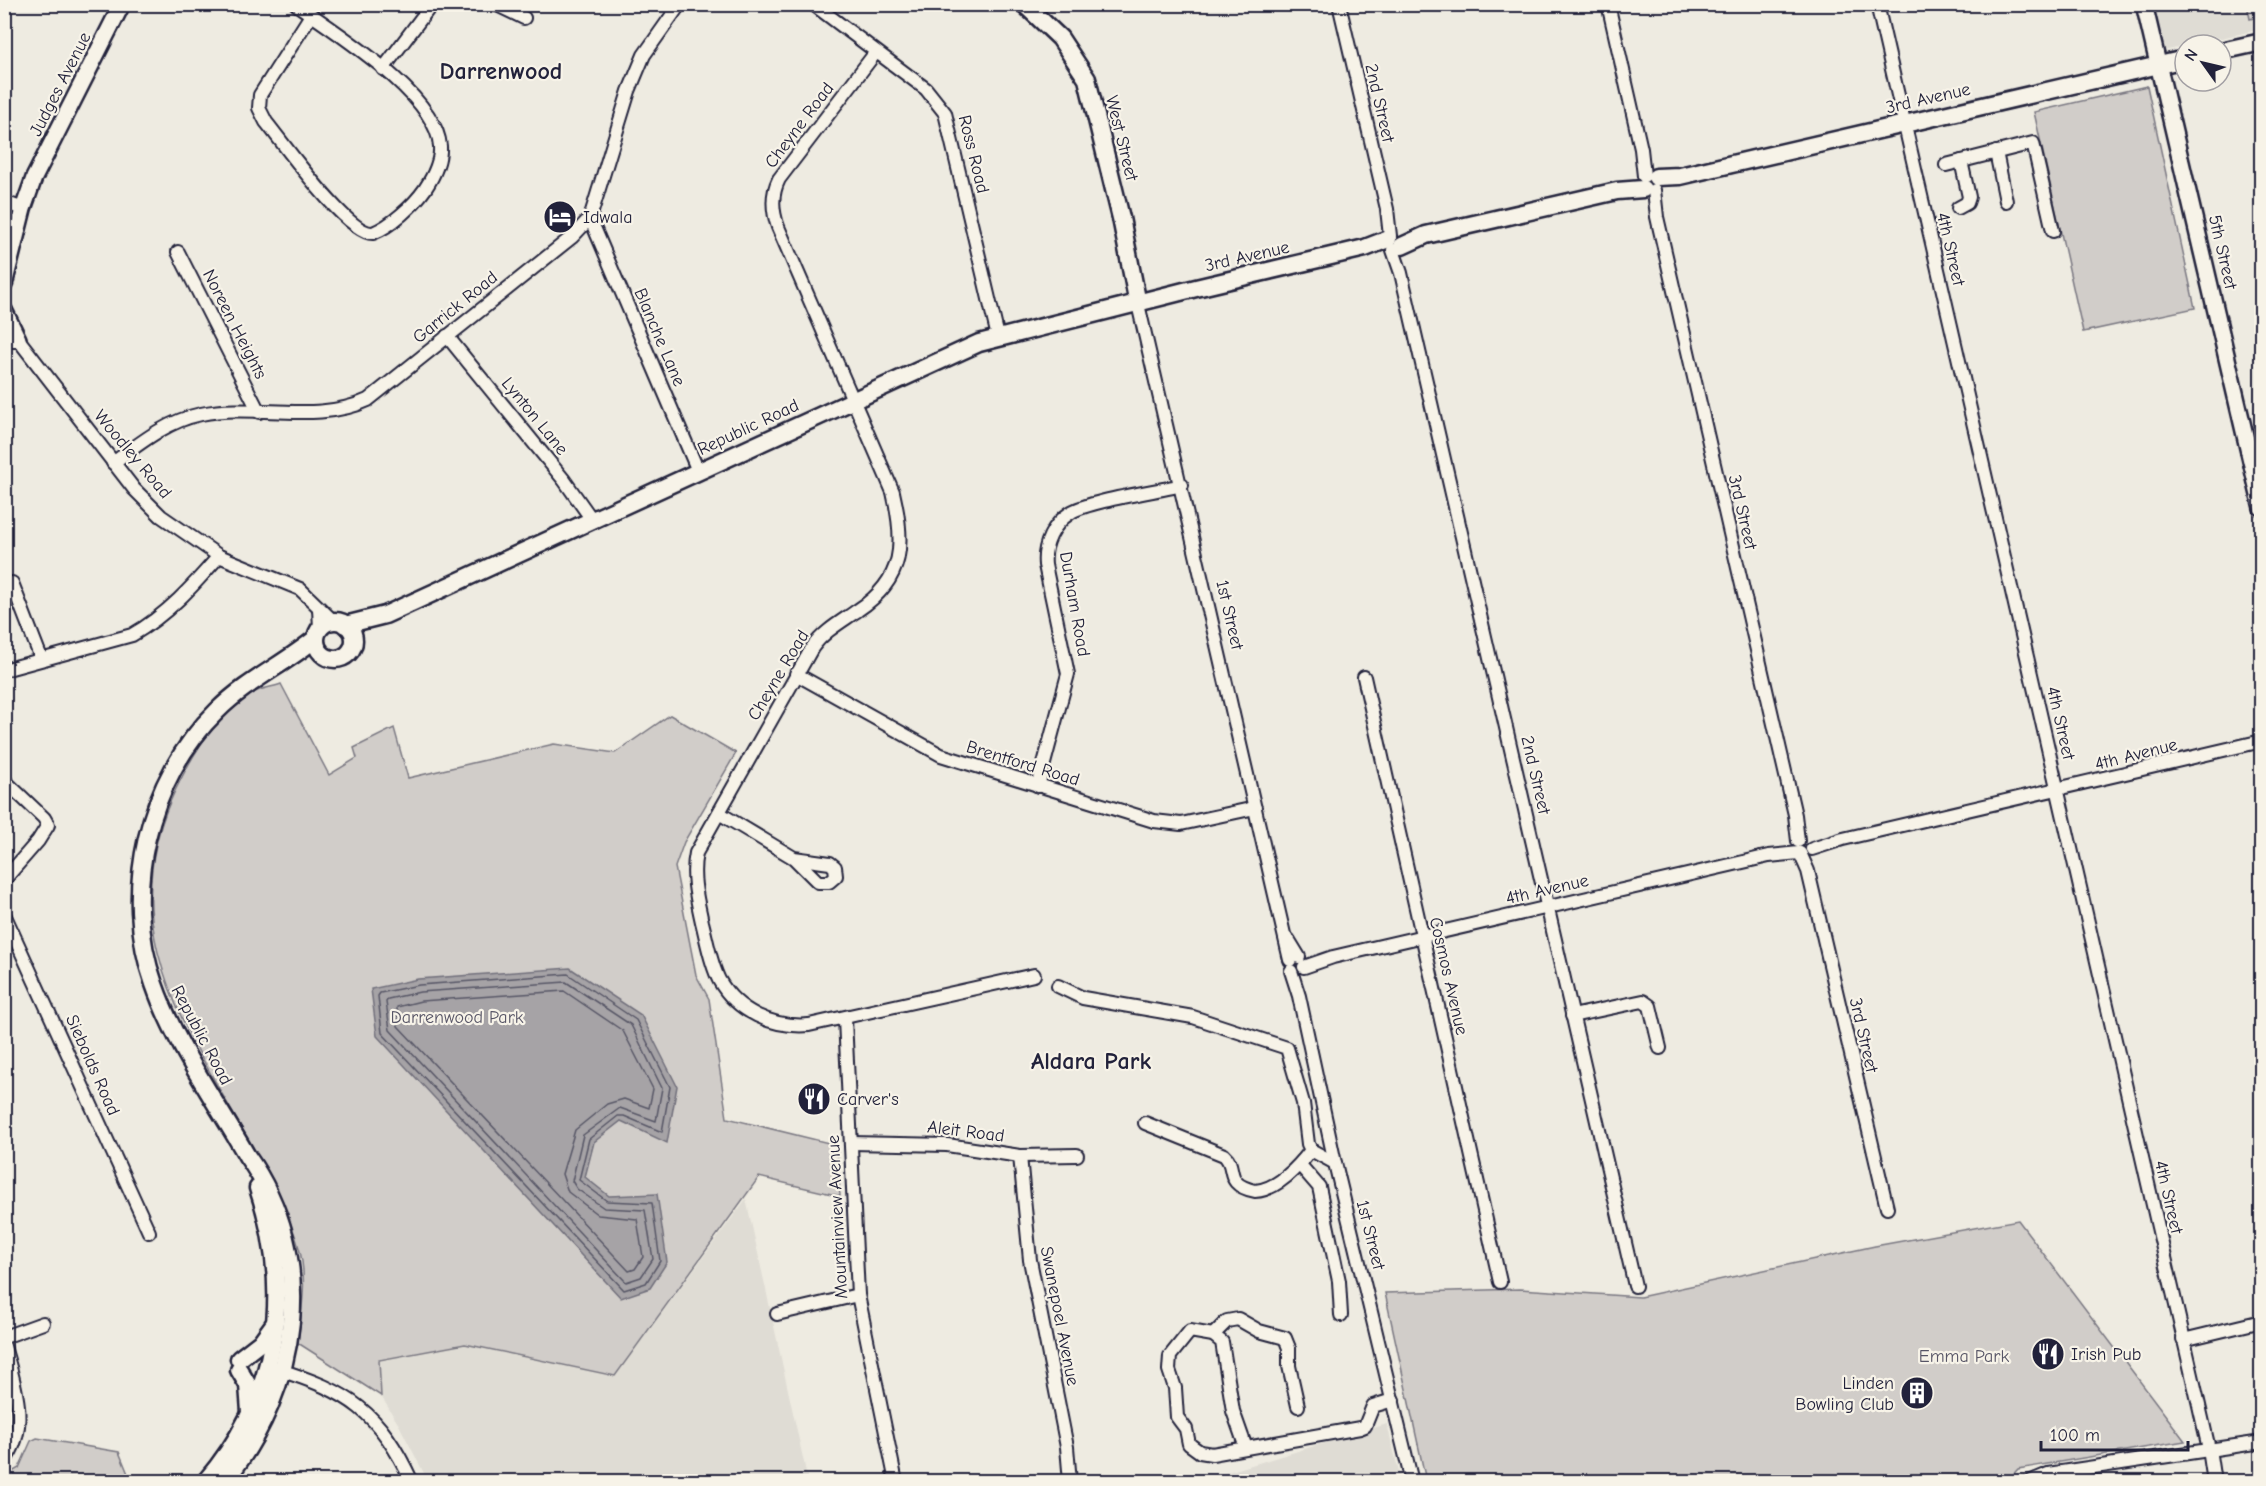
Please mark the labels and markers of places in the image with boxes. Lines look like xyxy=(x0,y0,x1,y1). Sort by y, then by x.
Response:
hotel icon: Idwala xyxy=(542,199,578,235)
place label: Idwala xyxy=(583,207,633,228)
restaurant icon: Carver's xyxy=(796,1081,832,1117)
place label: Carver's xyxy=(837,1089,899,1110)
restaurant icon: Irish Pub xyxy=(2030,1336,2066,1372)
place label: Irish Pub xyxy=(2071,1344,2141,1365)
place label: Linden Bowling Club xyxy=(1795,1373,1894,1415)
building icon: Linden Bowling Club xyxy=(1899,1375,1935,1411)

